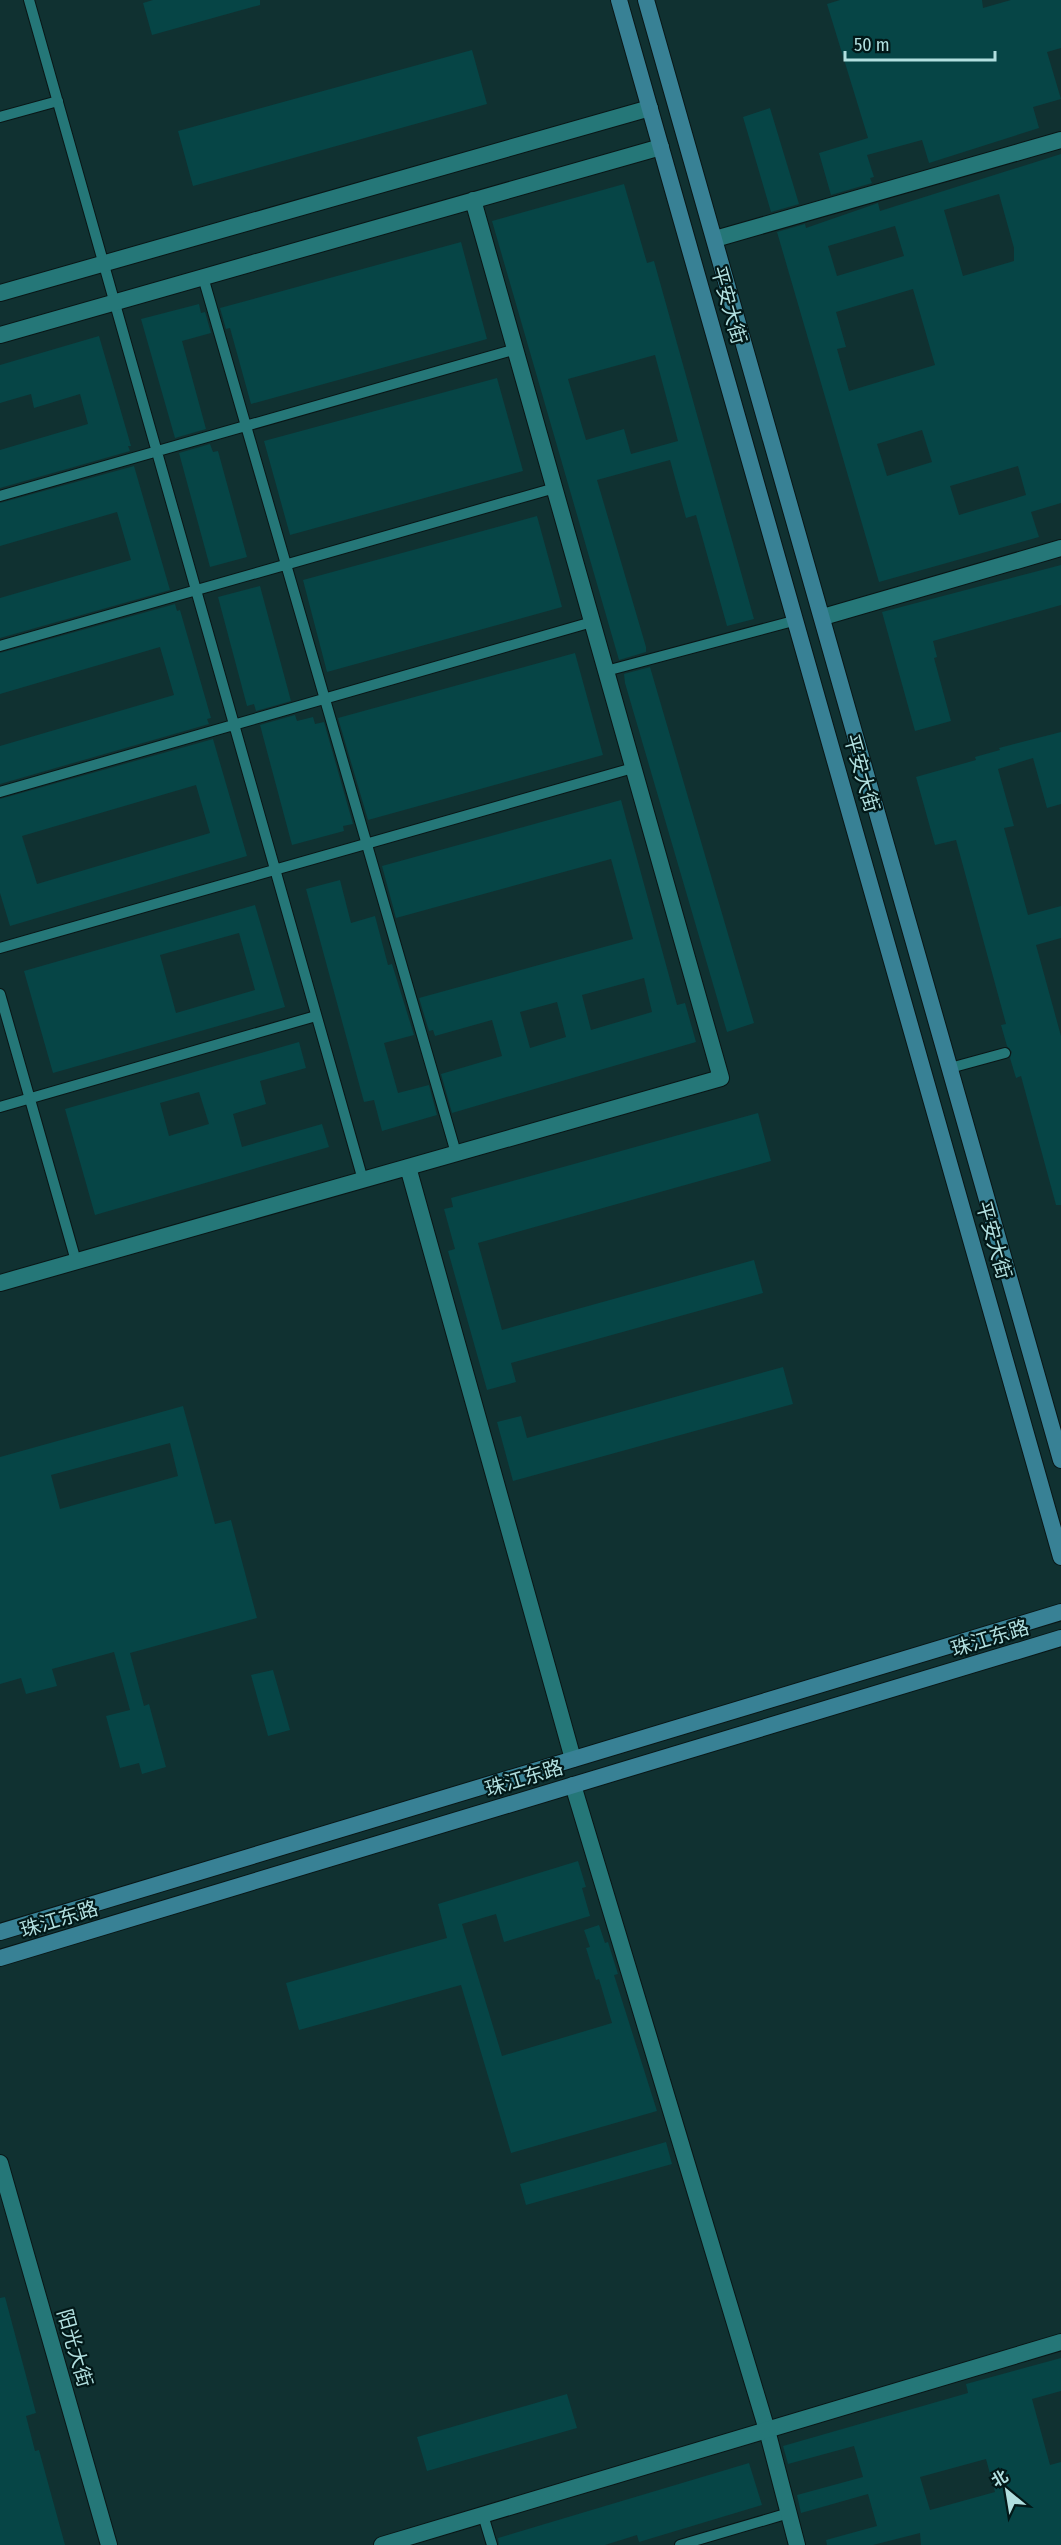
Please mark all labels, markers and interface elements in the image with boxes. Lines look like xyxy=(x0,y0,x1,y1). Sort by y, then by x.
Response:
scale bar xyxy=(845,24,995,62)
text: 50 m xyxy=(854,34,890,56)
street label: 平安大街 xyxy=(706,263,752,347)
street label: 平安大街 xyxy=(839,731,885,815)
street label: 平安大街 xyxy=(971,1198,1017,1282)
street label: 珠江东路 xyxy=(948,1615,1032,1661)
street label: 珠江东路 xyxy=(482,1755,566,1801)
street label: 珠江东路 xyxy=(17,1896,101,1942)
street label: 阳光大街 xyxy=(52,2306,98,2390)
north arrow xyxy=(977,2461,1037,2521)
text: 北 xyxy=(988,2466,1011,2491)

